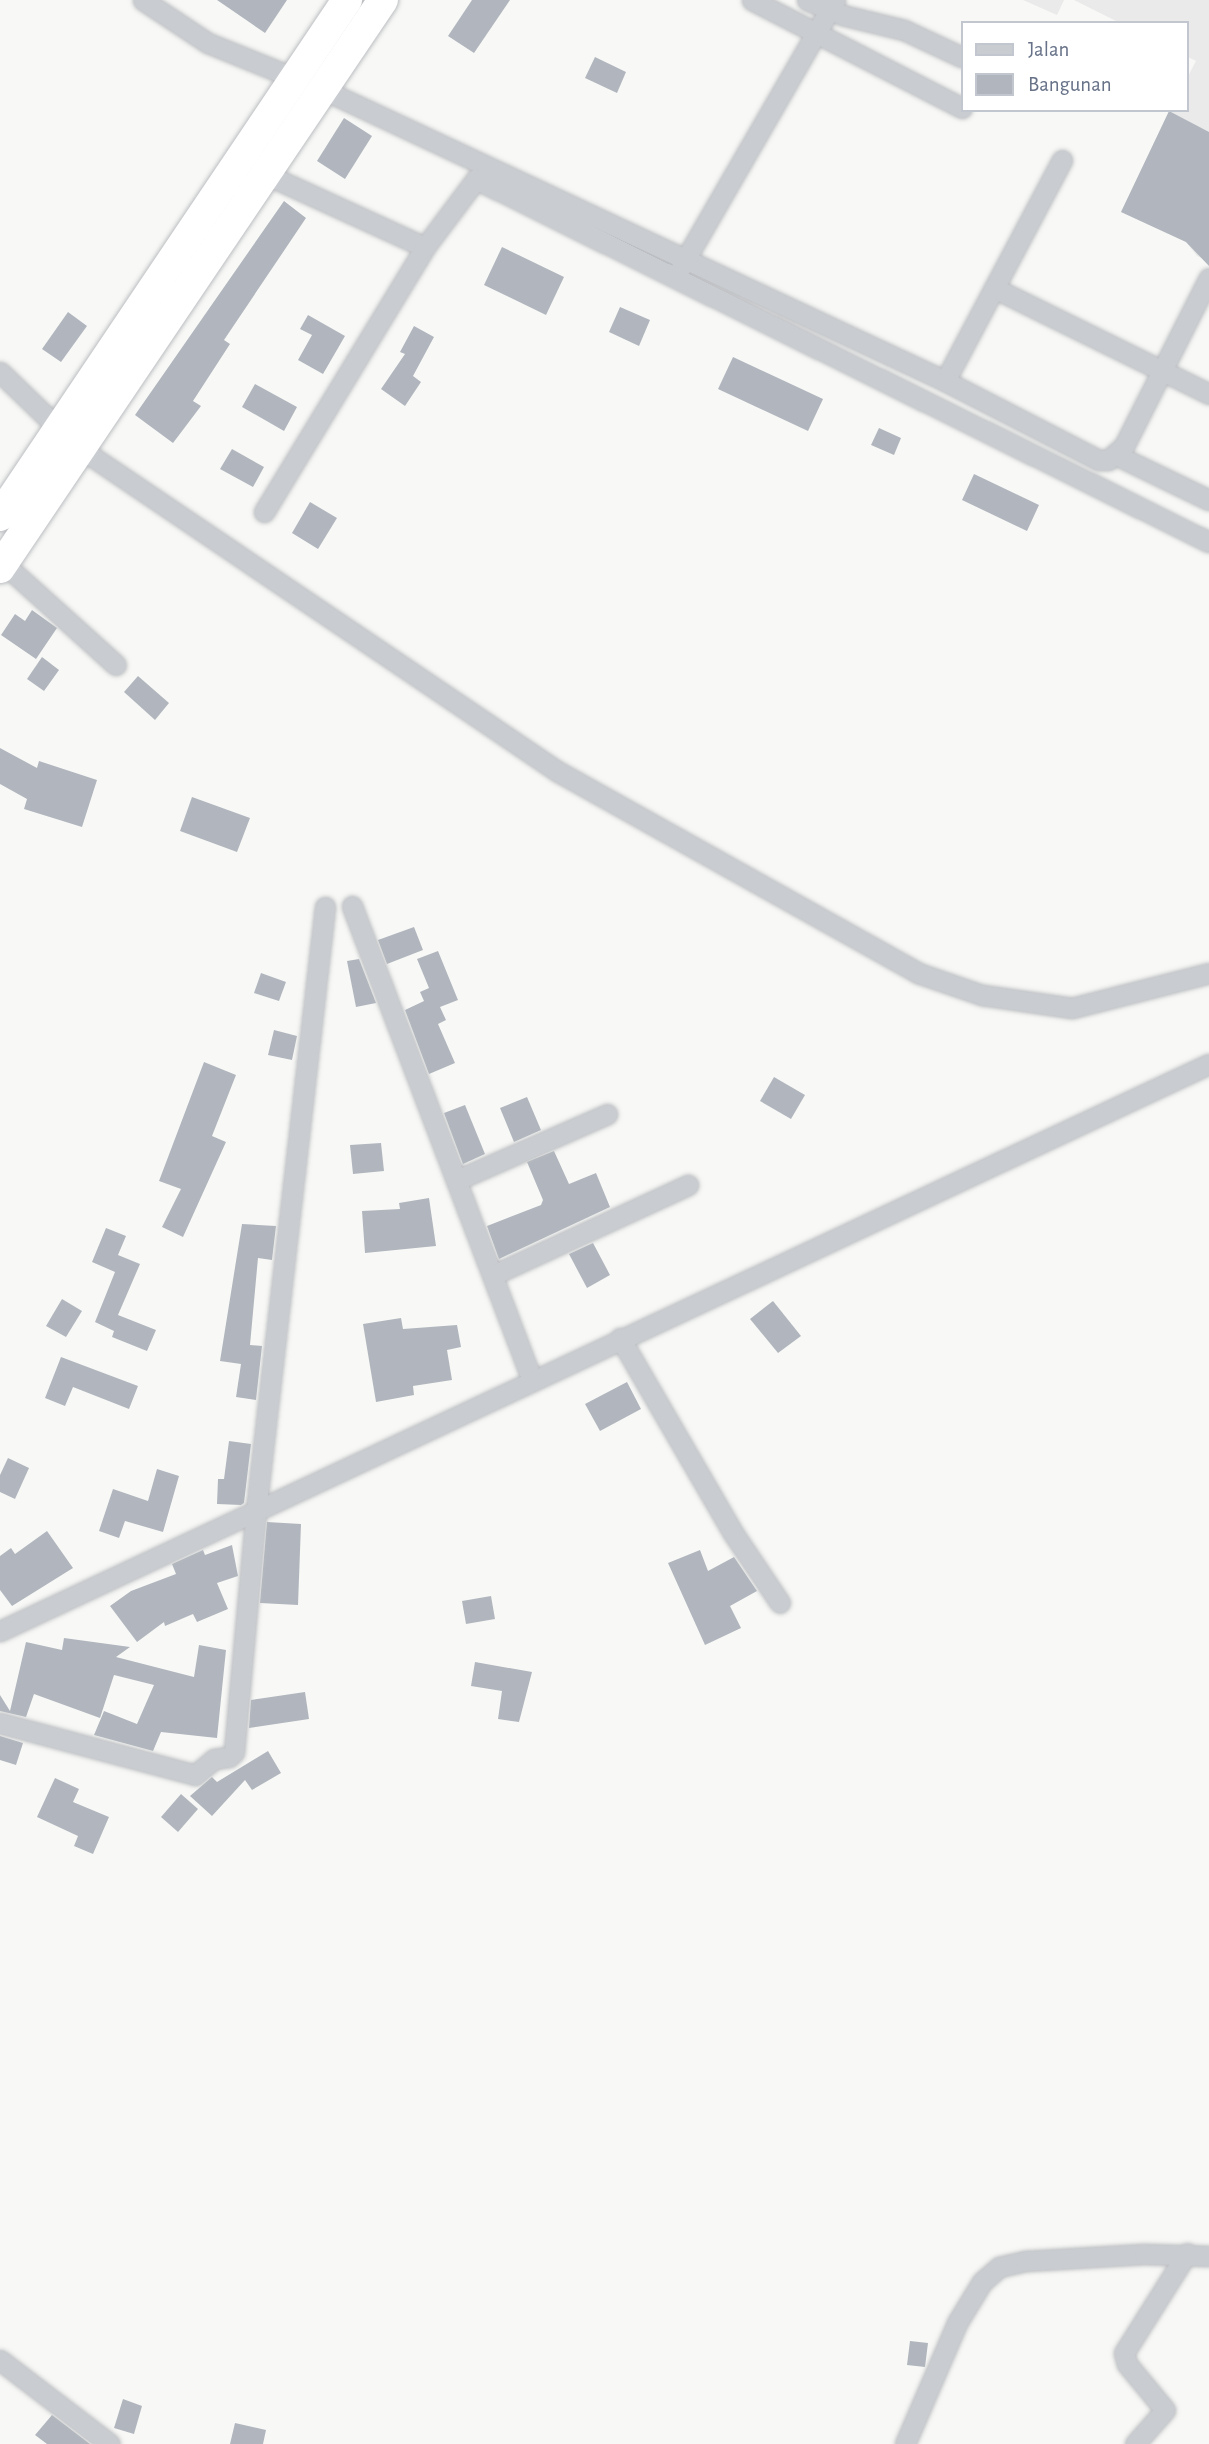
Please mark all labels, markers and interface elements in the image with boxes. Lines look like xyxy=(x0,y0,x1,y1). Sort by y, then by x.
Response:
legend xyxy=(960,21,1188,112)
text: Jalan xyxy=(1028,39,1069,60)
text: Bangunan xyxy=(1028,74,1112,95)

